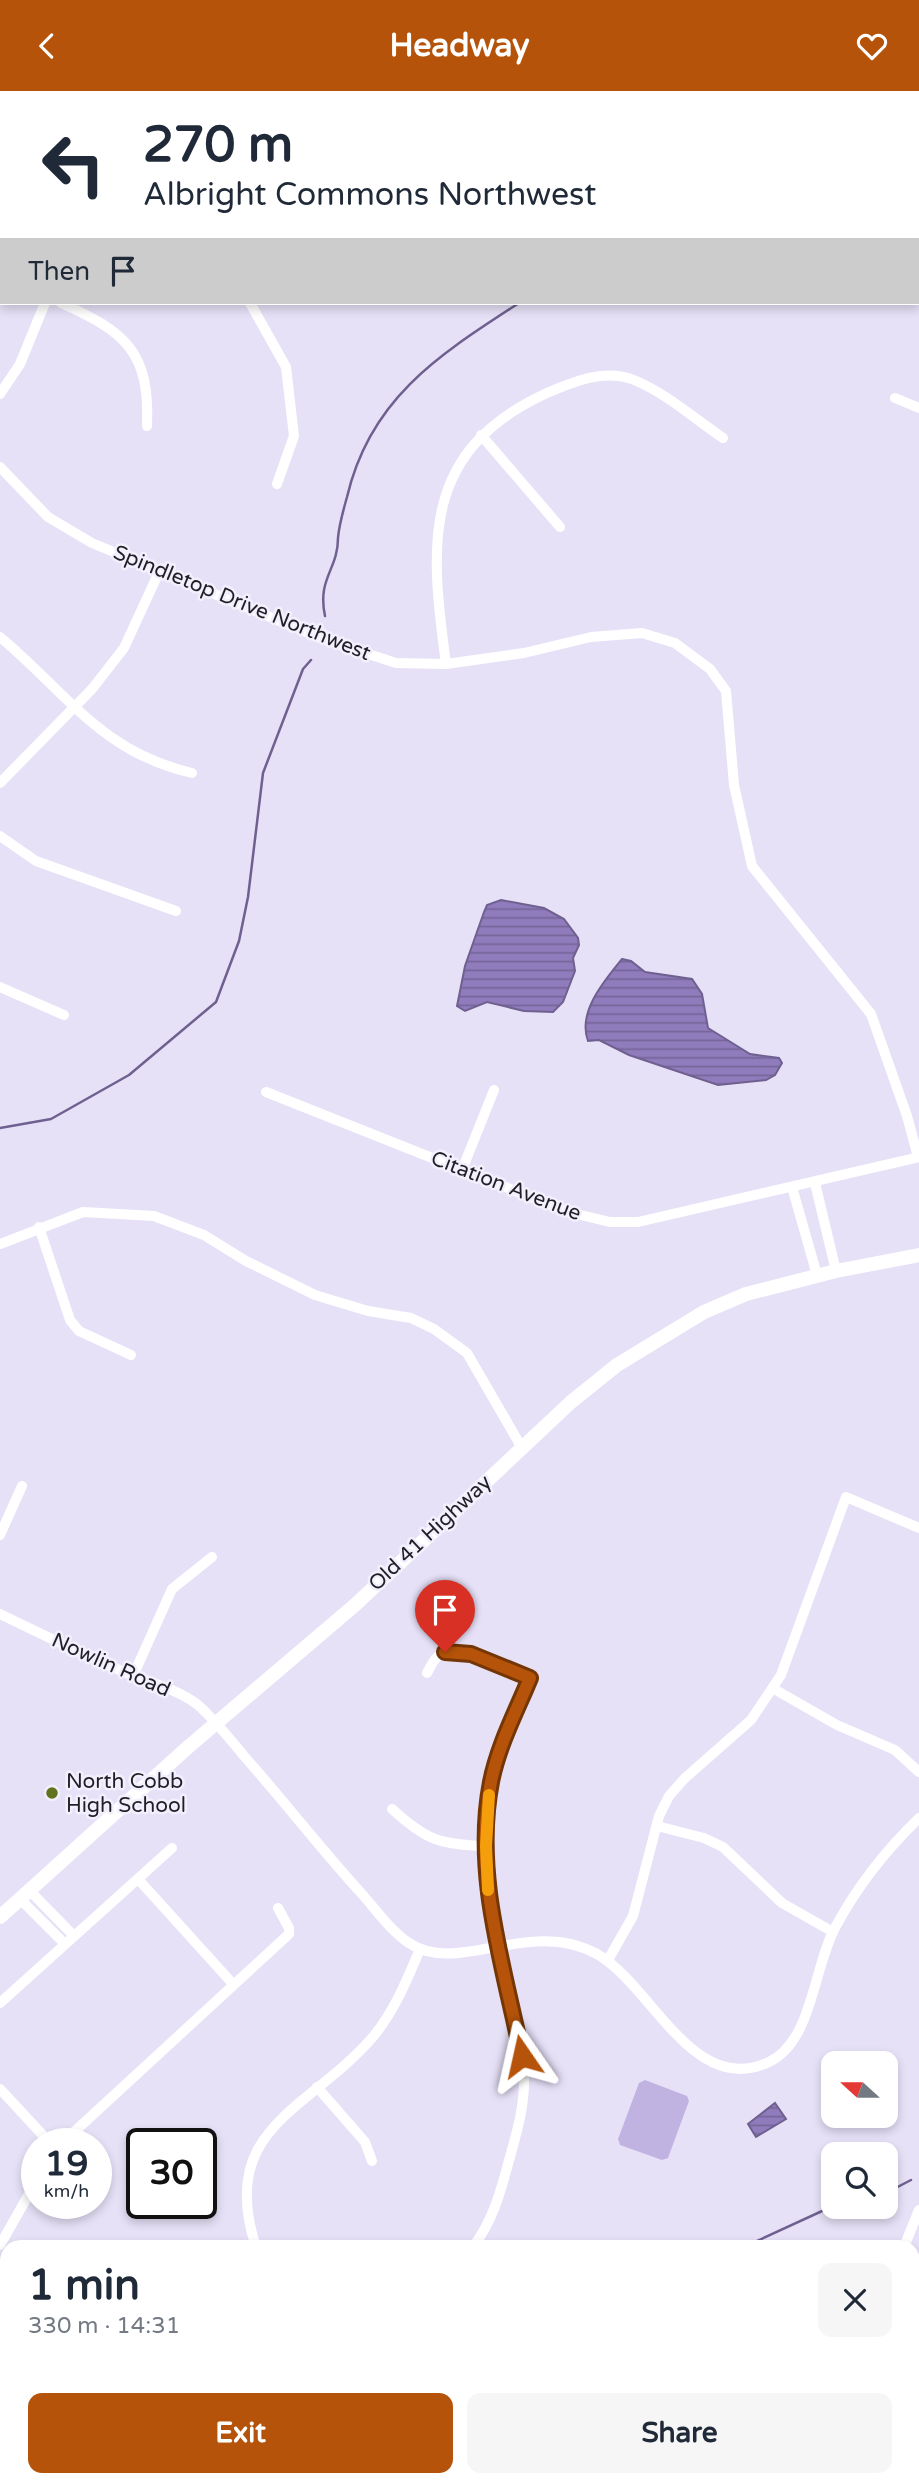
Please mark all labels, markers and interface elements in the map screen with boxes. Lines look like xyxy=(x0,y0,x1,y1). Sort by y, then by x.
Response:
icon: back xyxy=(28,27,66,65)
text: Headway xyxy=(389,27,530,65)
icon: heart xyxy=(853,27,891,65)
text: 270 m xyxy=(143,116,293,175)
icon: left xyxy=(28,119,119,210)
text: Albright Commons Northwest xyxy=(143,176,597,214)
icon: arrive xyxy=(104,252,142,290)
text: Then xyxy=(28,256,90,287)
street label: Spindletop Drive Northwest xyxy=(110,540,374,666)
street label: Citation Avenue xyxy=(427,1146,585,1226)
street label: Old 41 Highway xyxy=(363,1470,497,1596)
pin xyxy=(415,1580,475,1652)
icon: arrive xyxy=(426,1591,464,1629)
street label: Nowlin Road xyxy=(48,1628,174,1702)
place label: North Cobb High School xyxy=(66,1769,186,1818)
marker: North Cobb High School xyxy=(44,1785,60,1801)
position arrow xyxy=(485,2019,559,2093)
north arrow xyxy=(821,2051,898,2128)
map controls xyxy=(821,2051,898,2219)
speed limit sign: 30 xyxy=(126,2128,217,2219)
button: search xyxy=(821,2142,898,2219)
text: 19 xyxy=(45,2143,88,2185)
text: km/h xyxy=(44,2180,89,2202)
text: 1 min xyxy=(28,2260,140,2311)
button: close xyxy=(818,2263,892,2337)
text: 330 m · 14:31 xyxy=(28,2312,180,2340)
button: Exit xyxy=(28,2393,453,2473)
button: Share xyxy=(467,2393,892,2473)

